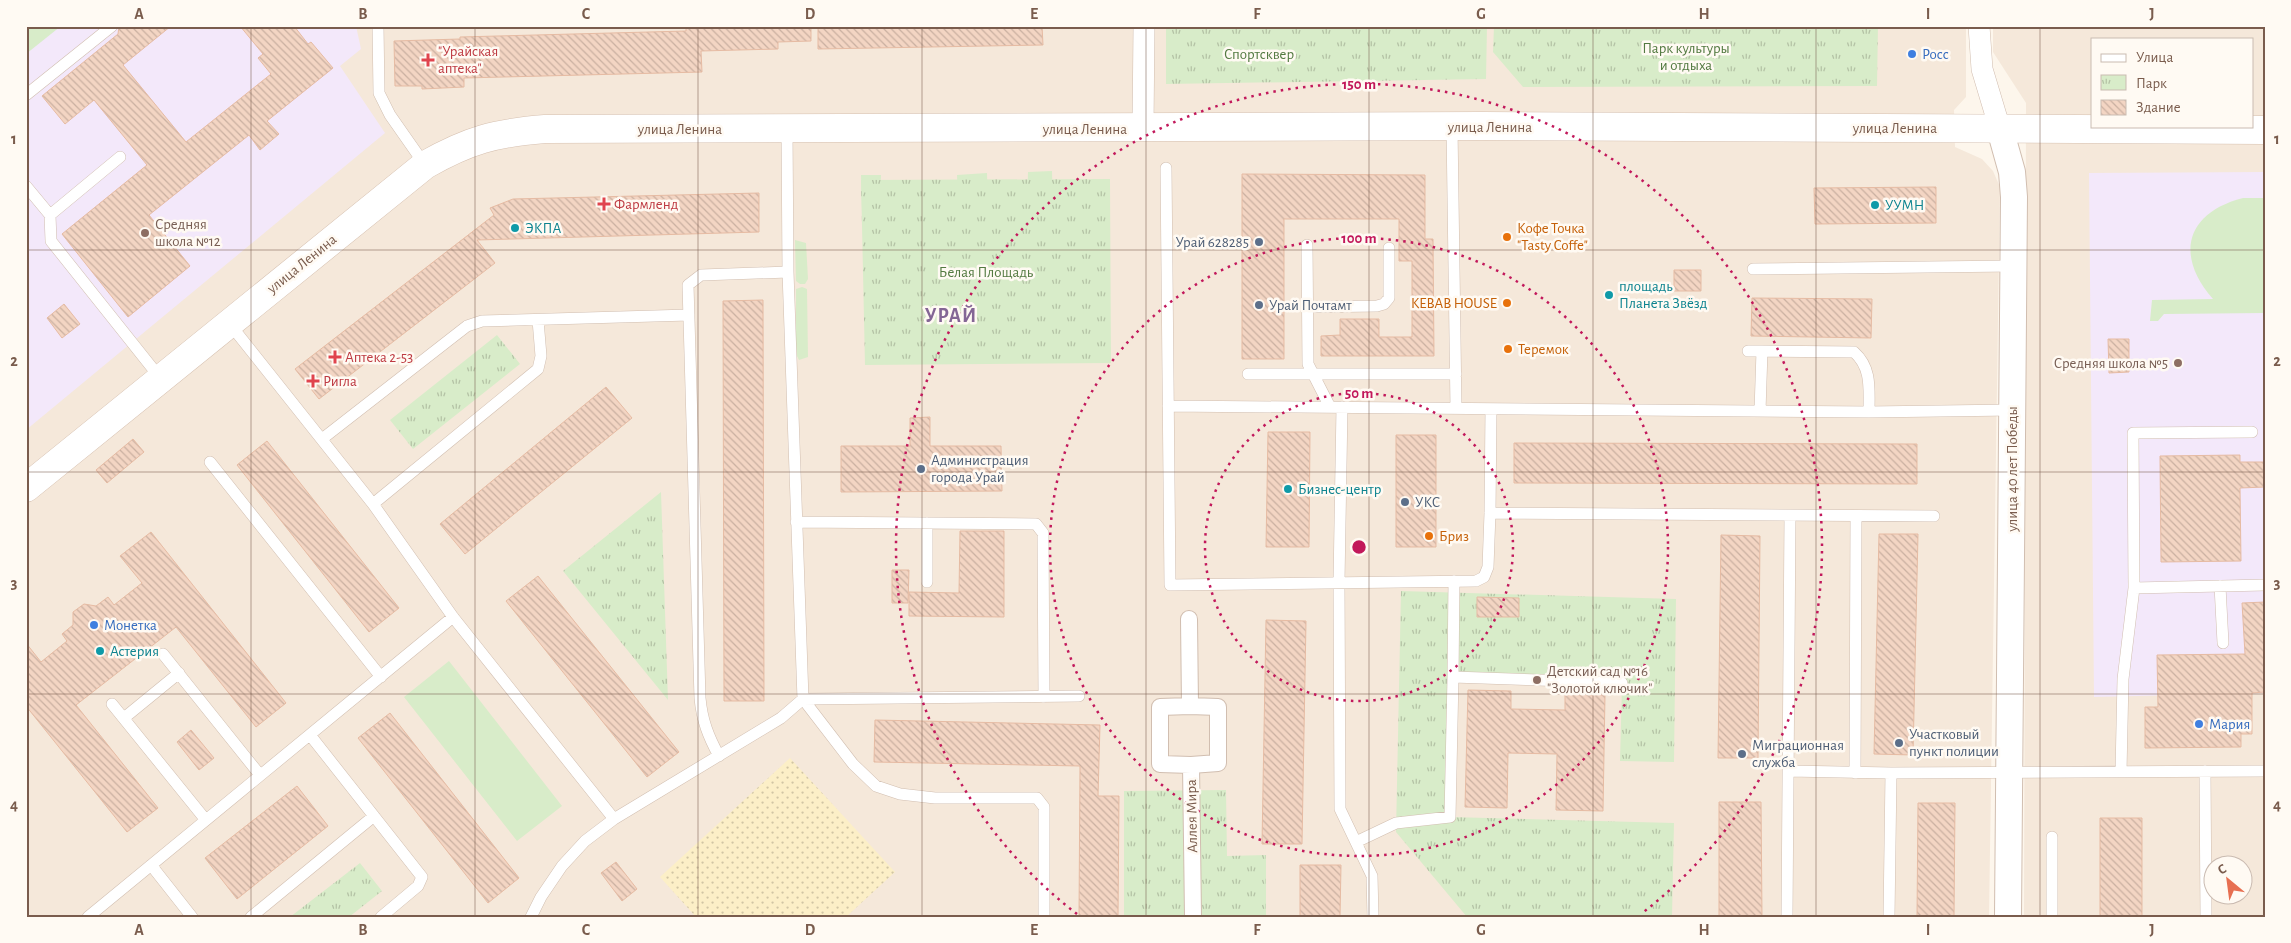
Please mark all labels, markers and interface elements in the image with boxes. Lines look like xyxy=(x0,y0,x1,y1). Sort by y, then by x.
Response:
text: A xyxy=(134,6,144,22)
text: B xyxy=(358,6,368,22)
text: C xyxy=(582,6,591,22)
text: D xyxy=(805,6,816,22)
text: E xyxy=(1030,6,1038,22)
text: F xyxy=(1253,6,1261,22)
text: G xyxy=(1476,6,1486,22)
text: H xyxy=(1698,6,1710,22)
text: I xyxy=(1926,6,1930,22)
text: J xyxy=(2149,6,2155,22)
legend xyxy=(2091,38,2254,128)
park label: Парк культуры и отдыха xyxy=(1642,41,1730,73)
place label: "Урайская аптека" xyxy=(438,44,498,76)
park label: Спортсквер xyxy=(1224,47,1294,62)
place label: Росс xyxy=(1922,47,1949,62)
marker: Росс xyxy=(1906,48,1918,60)
text: Улица xyxy=(2136,50,2173,65)
marker: "Урайская аптека" xyxy=(422,54,434,66)
text: Парк xyxy=(2136,76,2167,91)
text: 150 m xyxy=(1342,77,1376,92)
text: Здание xyxy=(2136,100,2181,115)
street label: улица Ленина xyxy=(1447,120,1532,135)
street label: улица Ленина xyxy=(1852,121,1937,136)
street label: улица Ленина xyxy=(637,122,722,137)
street label: улица Ленина xyxy=(1042,122,1127,137)
text: 1 xyxy=(11,131,17,147)
text: 1 xyxy=(2274,131,2280,147)
place label: Фармленд xyxy=(614,197,678,212)
marker: Фармленд xyxy=(598,198,610,210)
place label: УУМН xyxy=(1885,198,1925,213)
marker: УУМН xyxy=(1869,199,1881,211)
place label: Средняя школа №12 xyxy=(155,217,221,249)
place label: ЭКПА xyxy=(525,221,561,236)
place label: Кофе Точка "Tasty Coffe" xyxy=(1517,221,1588,253)
marker: ЭКПА xyxy=(509,222,521,234)
marker: Средняя школа №12 xyxy=(139,227,151,239)
text: 100 m xyxy=(1341,231,1377,246)
marker: Кофе Точка "Tasty Coffe" xyxy=(1501,231,1513,243)
street label: улица Ленина xyxy=(264,232,340,297)
place label: Урай 628285 xyxy=(1175,235,1249,250)
marker: Урай 628285 xyxy=(1253,236,1265,248)
park label: Белая Площадь xyxy=(939,265,1034,280)
place label: площадь Планета Звёзд xyxy=(1619,279,1707,311)
marker: площадь Планета Звёзд xyxy=(1603,289,1615,301)
place label: KEBAB HOUSE xyxy=(1411,296,1497,311)
marker: KEBAB HOUSE xyxy=(1501,297,1513,309)
place label: Урай Почтамт xyxy=(1269,298,1352,313)
marker: Урай Почтамт xyxy=(1253,299,1265,311)
district label: УРАЙ xyxy=(925,304,977,326)
place label: Теремок xyxy=(1518,342,1569,357)
marker: Теремок xyxy=(1502,343,1514,355)
place label: Аптека 2-53 xyxy=(345,350,413,365)
marker: Аптека 2-53 xyxy=(329,351,341,363)
text: 2 xyxy=(10,353,18,369)
text: 2 xyxy=(2273,353,2281,369)
place label: Средняя школа №5 xyxy=(2054,356,2168,371)
marker: Средняя школа №5 xyxy=(2172,357,2184,369)
place label: Ригла xyxy=(323,374,357,389)
marker: Ригла xyxy=(307,375,319,387)
text: 50 m xyxy=(1345,386,1373,401)
street label: улица 40 лет Победы xyxy=(2005,406,2020,533)
place label: Администрация города Урай xyxy=(931,453,1029,485)
marker: Администрация города Урай xyxy=(915,463,927,475)
place label: Бизнес-центр xyxy=(1298,482,1382,497)
marker: Бизнес-центр xyxy=(1282,483,1294,495)
place label: УКС xyxy=(1415,495,1440,510)
marker: УКС xyxy=(1399,496,1411,508)
place label: Бриз xyxy=(1439,529,1469,544)
marker: Бриз xyxy=(1423,530,1435,542)
centre of rings xyxy=(1350,538,1368,556)
text: 3 xyxy=(11,575,18,591)
text: 3 xyxy=(2274,575,2281,591)
place label: Монетка xyxy=(104,618,157,633)
marker: Монетка xyxy=(88,619,100,631)
place label: Астерия xyxy=(110,644,159,659)
marker: Астерия xyxy=(94,645,106,657)
place label: Детский сад №16 "Золотой ключик" xyxy=(1547,664,1652,696)
marker: Детский сад №16 "Золотой ключик" xyxy=(1531,674,1543,686)
place label: Мария xyxy=(2209,717,2250,732)
marker: Мария xyxy=(2193,718,2205,730)
place label: Участковый пункт полиции xyxy=(1909,727,1999,759)
marker: Участковый пункт полиции xyxy=(1893,737,1905,749)
place label: Миграционная служба xyxy=(1752,738,1844,770)
marker: Миграционная служба xyxy=(1736,748,1748,760)
street label: Аллея Мира xyxy=(1184,779,1200,853)
text: 4 xyxy=(10,797,18,813)
text: 4 xyxy=(2273,797,2281,813)
north arrow xyxy=(2204,856,2254,906)
text: С xyxy=(2215,861,2229,878)
text: A xyxy=(134,922,144,938)
text: B xyxy=(358,922,368,938)
text: C xyxy=(582,922,591,938)
text: D xyxy=(805,922,816,938)
text: E xyxy=(1030,922,1038,938)
text: F xyxy=(1253,922,1261,938)
text: G xyxy=(1476,922,1486,938)
text: H xyxy=(1698,922,1710,938)
text: I xyxy=(1926,922,1930,938)
text: J xyxy=(2149,922,2155,938)

